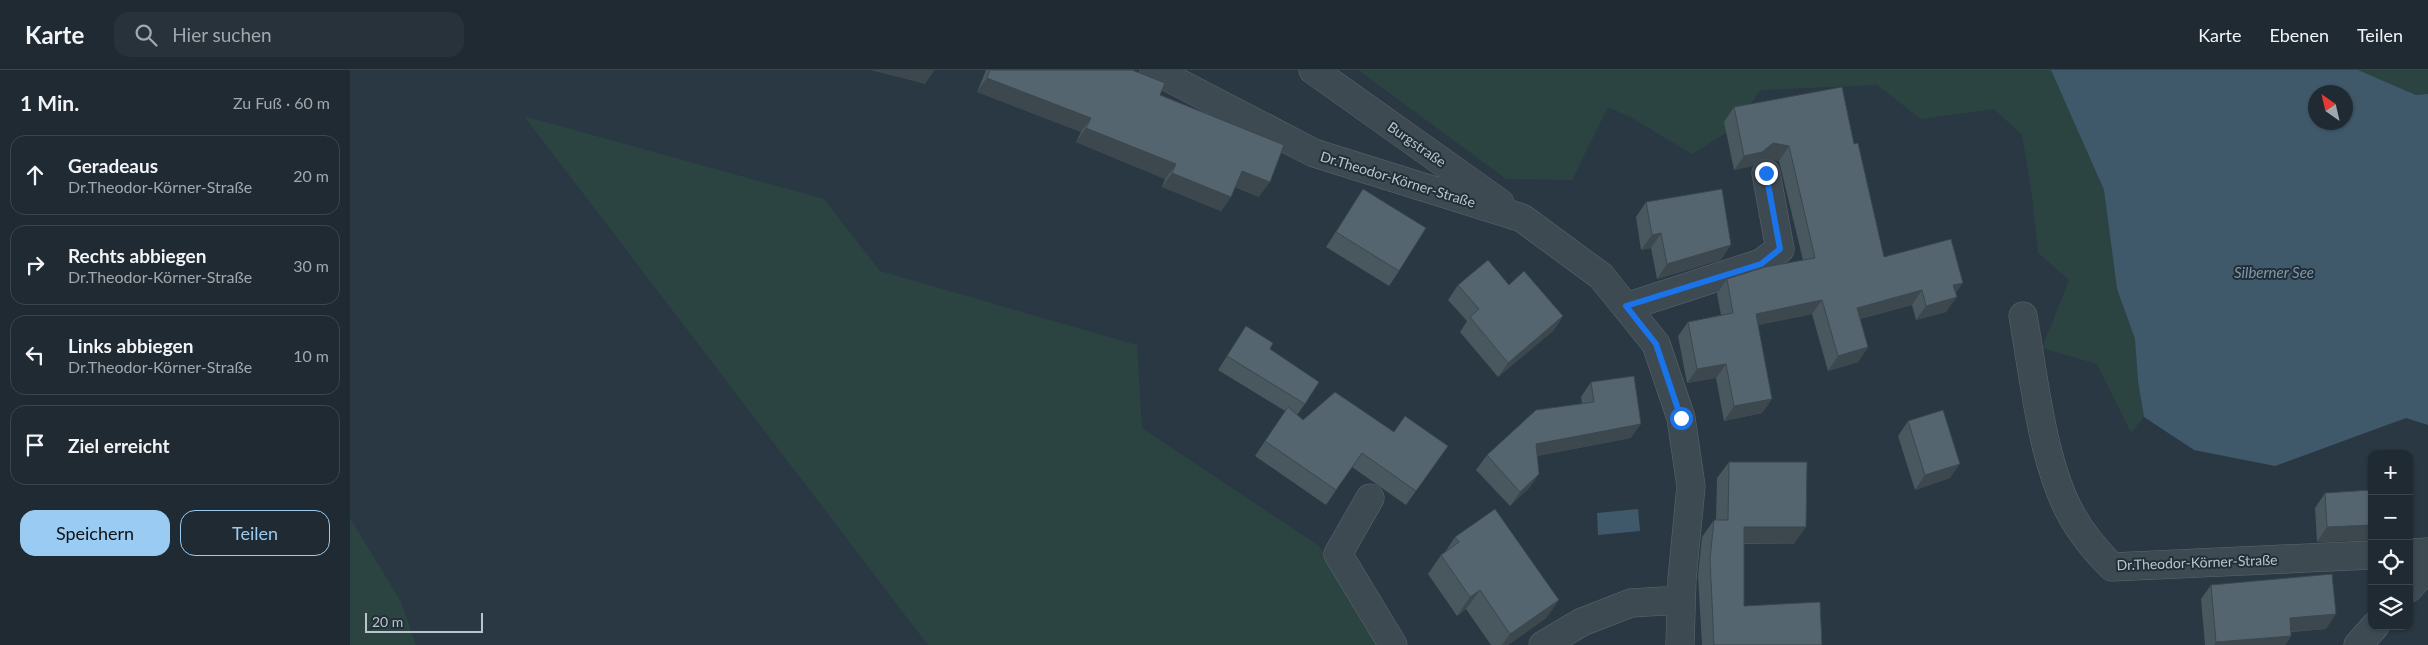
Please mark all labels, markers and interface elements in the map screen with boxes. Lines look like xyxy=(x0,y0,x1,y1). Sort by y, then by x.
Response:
search box xyxy=(114,12,464,57)
text: Karte xyxy=(25,20,84,49)
icon: search xyxy=(132,21,160,49)
text: Hier suchen xyxy=(172,23,272,46)
text: Karte xyxy=(2198,24,2241,46)
text: Ebenen xyxy=(2269,24,2329,46)
text: Teilen xyxy=(2357,24,2403,46)
north arrow xyxy=(2308,85,2353,130)
text: 1 Min. xyxy=(20,90,79,115)
text: Zu Fuß · 60 m xyxy=(233,93,330,112)
street label: Burgstraße xyxy=(1384,118,1450,170)
street label: Dr.Theodor-Körner-Straße xyxy=(1318,147,1478,211)
text: Geradeaus xyxy=(68,154,158,177)
icon: ahead xyxy=(21,161,49,189)
route end xyxy=(1755,162,1778,185)
text: 20 m xyxy=(293,166,329,185)
text: Dr.Theodor-Körner-Straße xyxy=(68,177,252,196)
text: Rechts abbiegen xyxy=(68,244,206,267)
icon: right xyxy=(21,251,49,279)
text: 30 m xyxy=(293,256,329,275)
water label: Silberner See xyxy=(2234,263,2314,281)
text: Dr.Theodor-Körner-Straße xyxy=(68,267,252,286)
text: Links abbiegen xyxy=(68,334,193,357)
icon: left xyxy=(21,341,49,369)
text: 10 m xyxy=(293,346,329,365)
text: Dr.Theodor-Körner-Straße xyxy=(68,357,252,376)
route start xyxy=(1670,407,1693,430)
icon: arrive xyxy=(21,431,49,459)
text: Ziel erreicht xyxy=(68,434,170,457)
map controls xyxy=(2368,450,2413,630)
button: + xyxy=(2368,450,2413,495)
button: − xyxy=(2368,495,2413,540)
button: Speichern xyxy=(20,510,170,556)
button: Teilen xyxy=(180,510,330,556)
button: locate xyxy=(2368,540,2413,585)
street label: Dr.Theodor-Körner-Straße xyxy=(2116,551,2278,573)
button: layers xyxy=(2368,585,2413,630)
scale bar xyxy=(365,610,482,633)
text: 20 m xyxy=(372,613,403,630)

